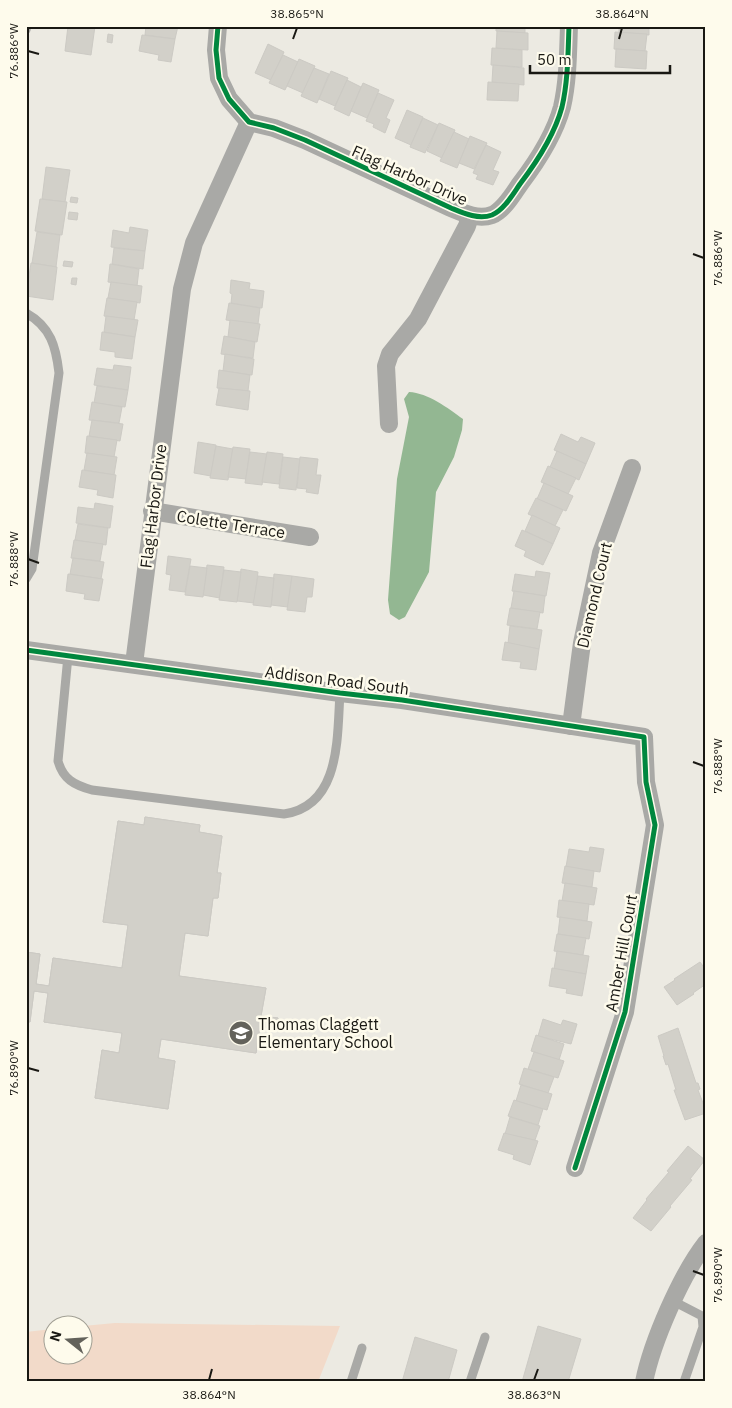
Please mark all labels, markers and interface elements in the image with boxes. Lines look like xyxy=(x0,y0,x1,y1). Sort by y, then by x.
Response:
text: 38.865°N xyxy=(270,6,324,21)
text: 38.864°N xyxy=(595,6,649,21)
text: 76.886°W xyxy=(6,23,21,79)
scale bar xyxy=(530,42,670,74)
text: 50 m xyxy=(537,50,572,69)
street label: Flag Harbor Drive xyxy=(349,140,471,210)
text: 76.886°W xyxy=(710,230,725,286)
street label: Flag Harbor Drive xyxy=(135,443,171,569)
street label: Colette Terrace xyxy=(175,506,287,542)
text: 76.888°W xyxy=(6,531,21,587)
street label: Diamond Court xyxy=(572,540,616,650)
street label: Addison Road South xyxy=(264,661,410,699)
text: 76.888°W xyxy=(710,738,725,794)
street label: Amber Hill Court xyxy=(601,893,641,1013)
place label: Thomas Claggett Elementary School xyxy=(258,1014,393,1052)
school or university icon: Thomas Claggett Elementary School xyxy=(228,1020,254,1046)
text: 76.890°W xyxy=(6,1040,21,1096)
text: 76.890°W xyxy=(710,1247,725,1303)
north arrow xyxy=(42,1316,92,1366)
text: N xyxy=(45,1329,66,1344)
text: 38.864°N xyxy=(182,1387,236,1402)
text: 38.863°N xyxy=(507,1387,561,1402)

